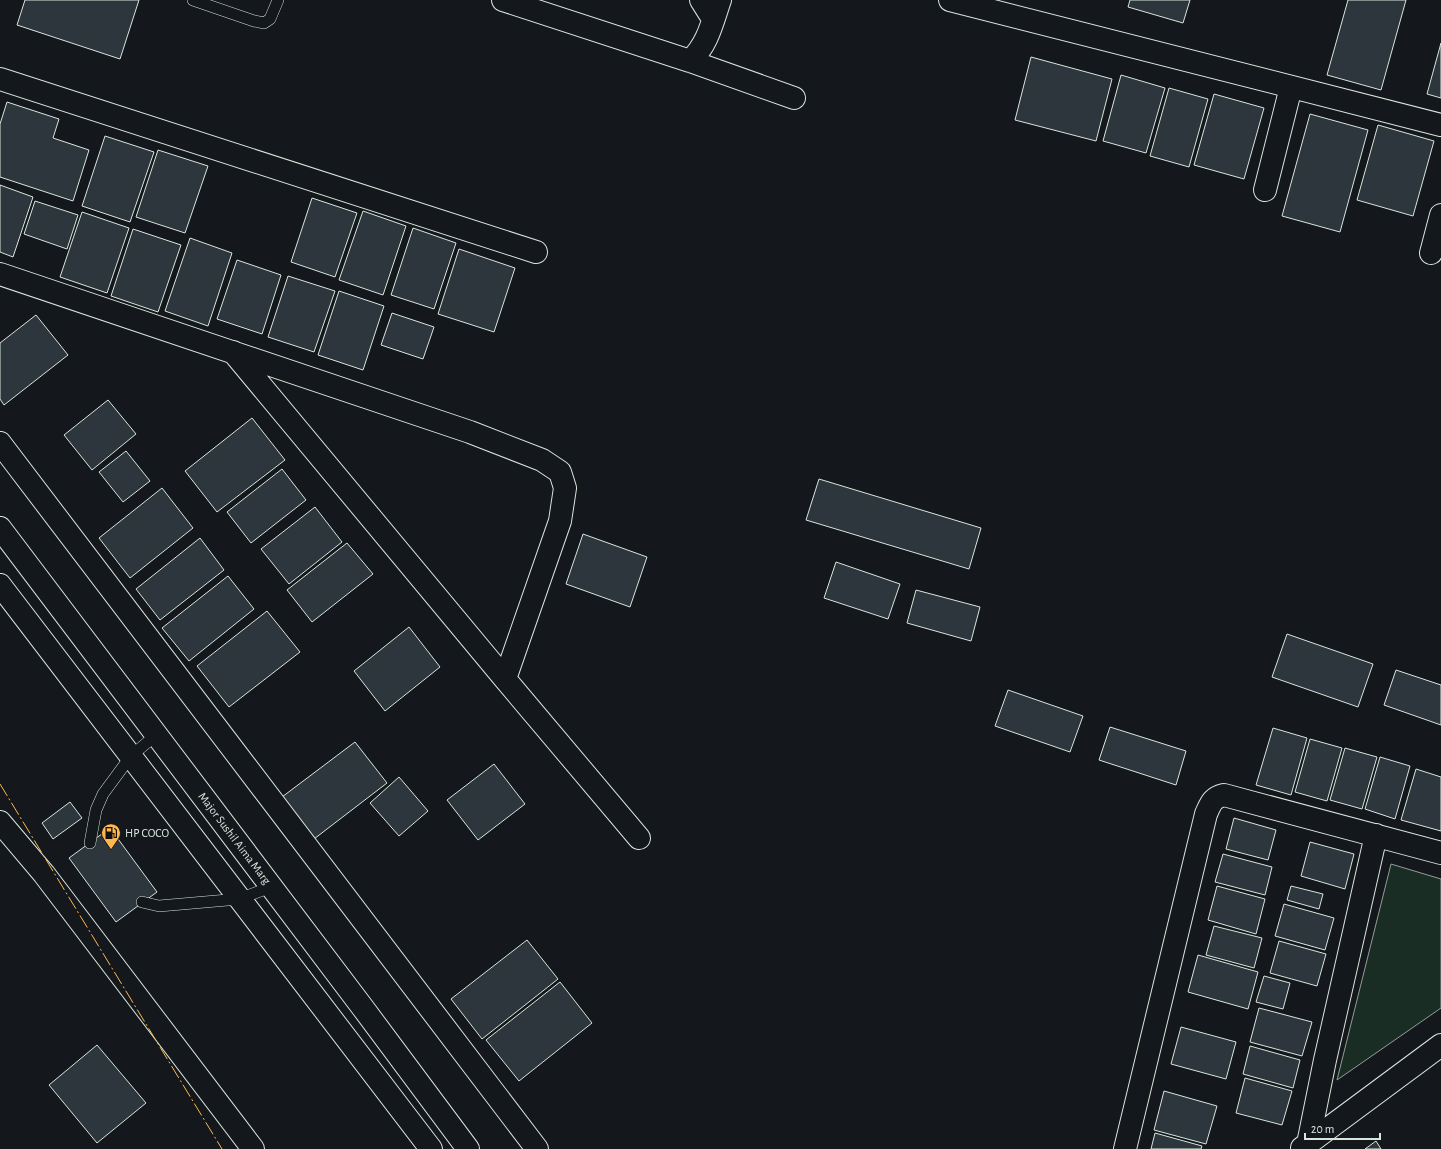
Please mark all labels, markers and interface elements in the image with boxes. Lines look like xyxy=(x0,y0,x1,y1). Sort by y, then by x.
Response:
street label: Major Sushil Aima Marg xyxy=(196,790,273,887)
fuel station icon: HP COCO xyxy=(100,822,122,850)
place label: HP COCO xyxy=(125,827,170,839)
scale bar xyxy=(1305,1115,1380,1141)
text: 20 m xyxy=(1311,1123,1334,1135)

